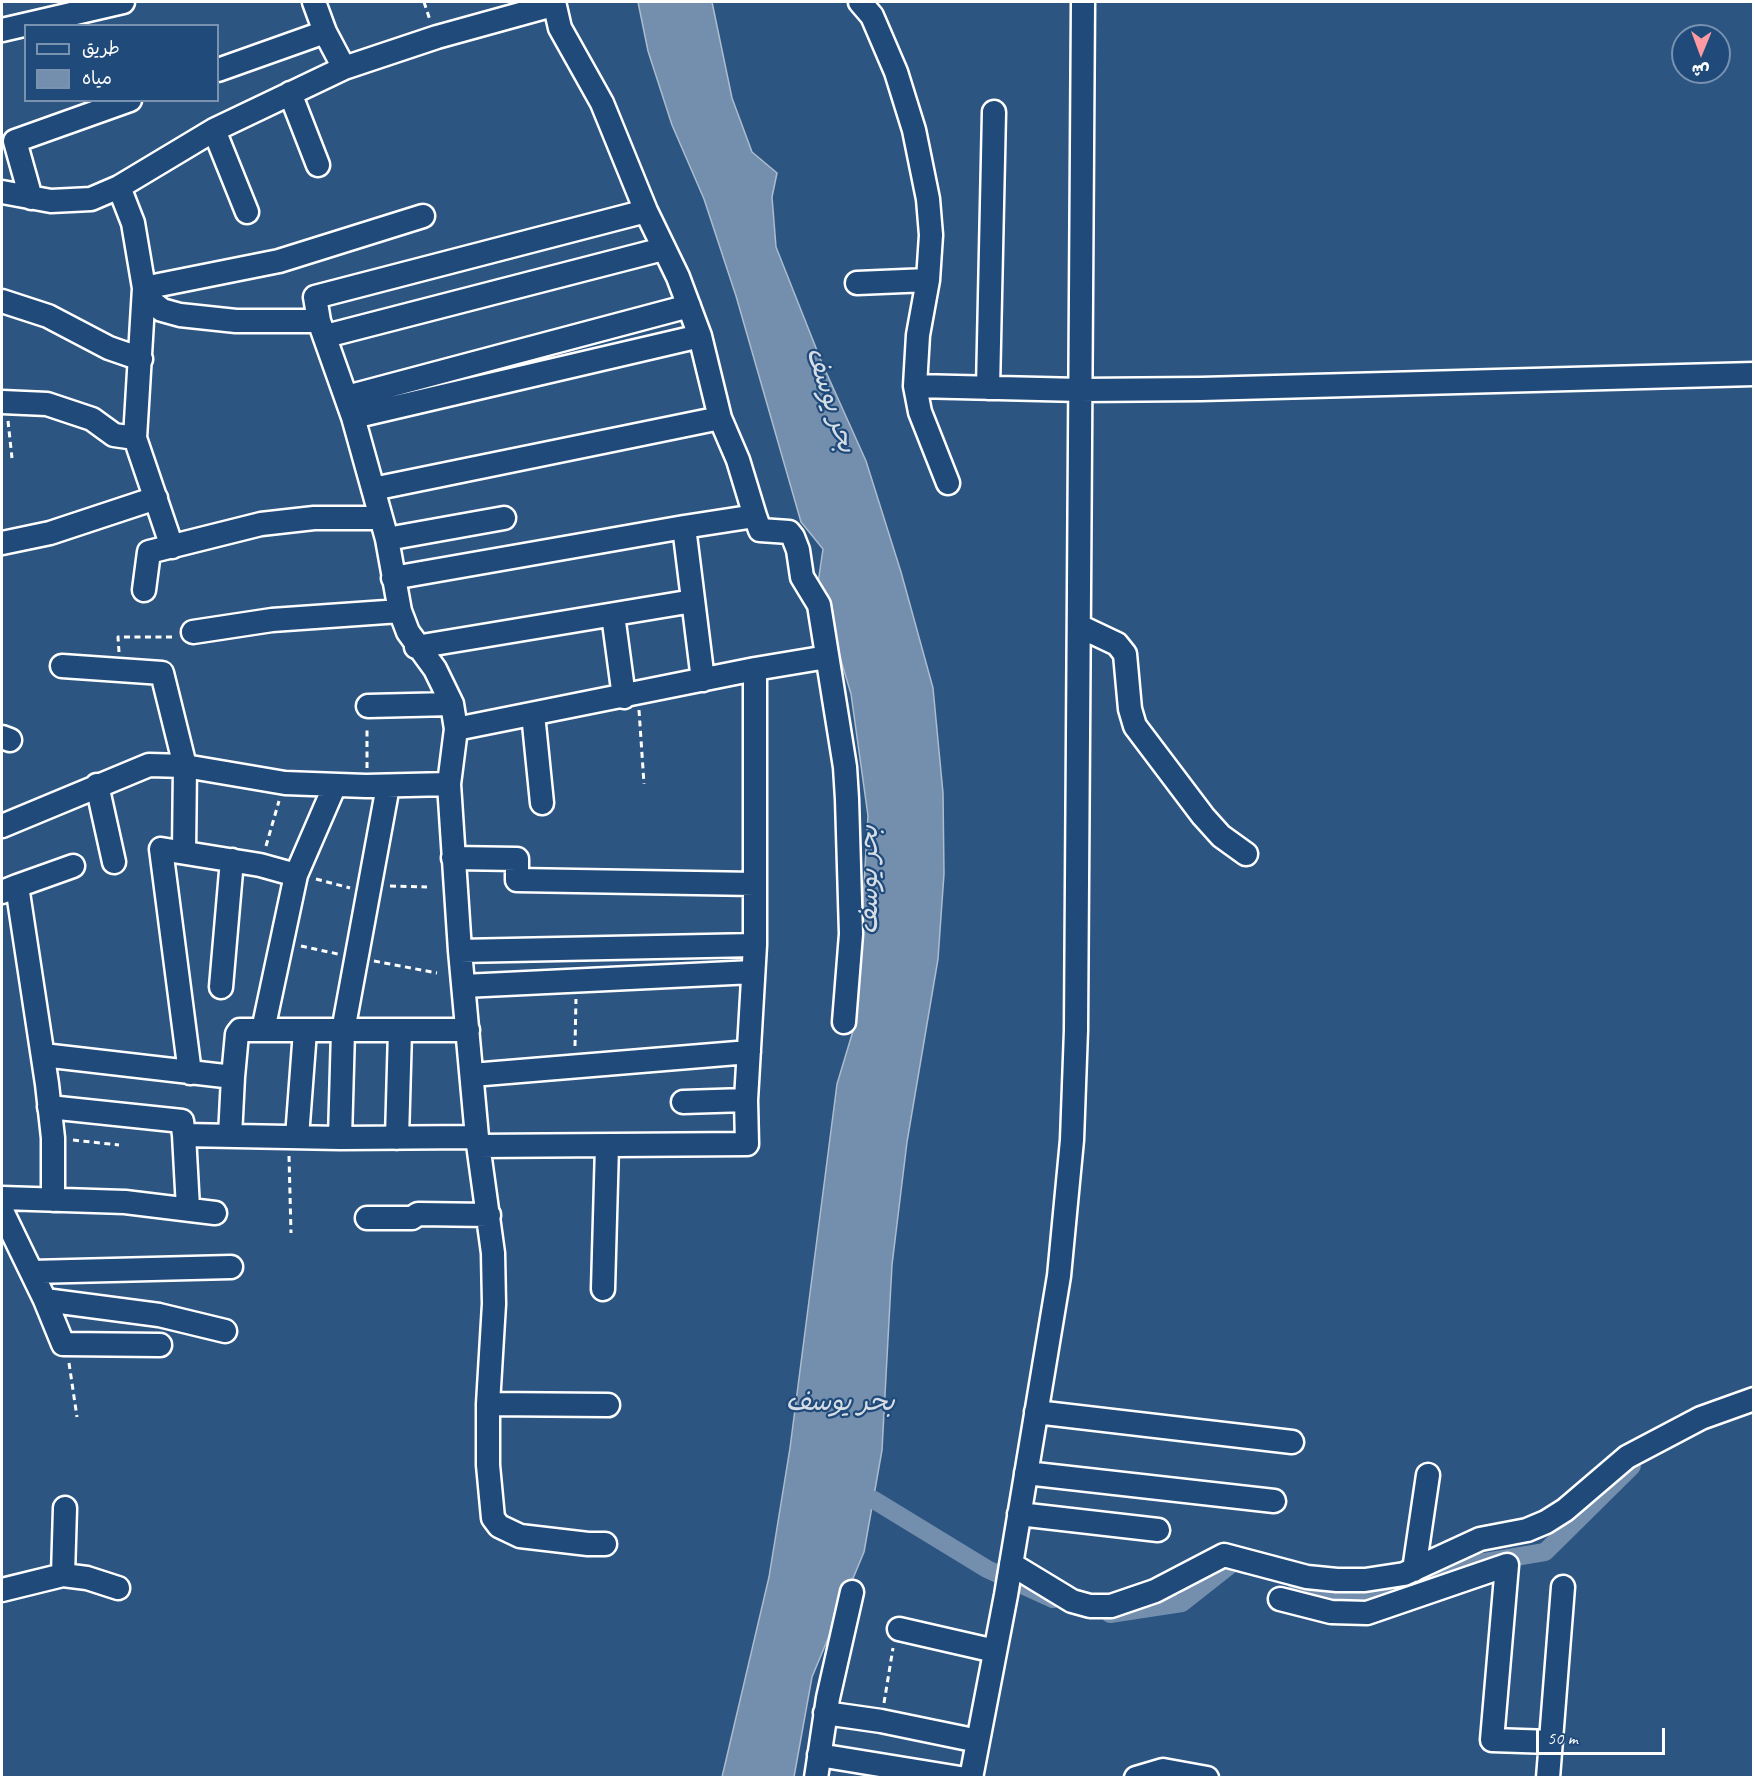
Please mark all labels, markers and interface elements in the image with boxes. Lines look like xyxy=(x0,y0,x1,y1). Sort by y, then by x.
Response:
legend xyxy=(24,24,219,102)
north arrow xyxy=(1671,24,1731,84)
text: طريق xyxy=(82,37,120,59)
text: ش xyxy=(1692,60,1710,80)
text: مياه xyxy=(82,67,112,89)
water label: بحر يوسف xyxy=(798,343,862,457)
water label: بحر يوسف xyxy=(854,825,886,935)
water label: بحر يوسف xyxy=(785,1387,895,1419)
scale bar xyxy=(1539,1716,1668,1754)
text: 50 m xyxy=(1547,1727,1578,1749)

